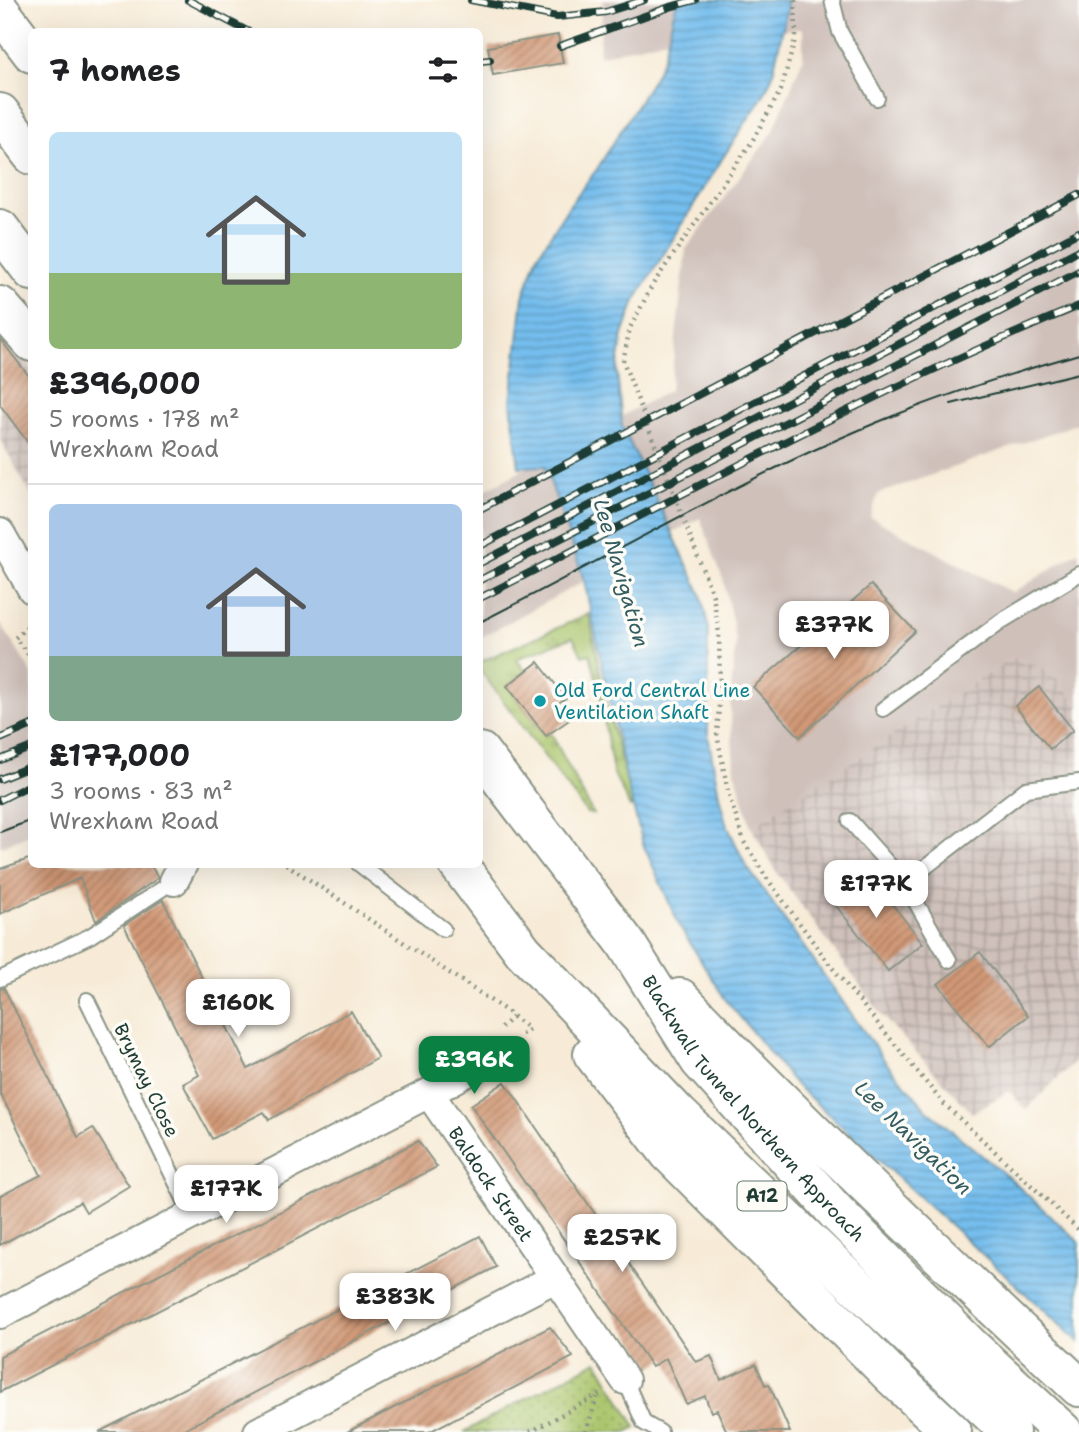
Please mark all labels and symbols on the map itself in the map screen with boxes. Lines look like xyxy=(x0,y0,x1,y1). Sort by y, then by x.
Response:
water label: Lee Navigation xyxy=(586,496,656,650)
pin: £377K xyxy=(785,602,883,661)
place label: Old Ford Central Line Ventilation Shaft xyxy=(554,678,750,725)
marker: Old Ford Central Line Ventilation Shaft xyxy=(532,693,548,709)
pin: £177K xyxy=(827,860,925,920)
street label: Blackwall Tunnel Northern Approach xyxy=(636,971,870,1247)
pin: £160K xyxy=(189,979,287,1039)
street label: Brymay Close xyxy=(108,1019,185,1141)
pin: £396K xyxy=(425,1036,523,1096)
water label: Lee Navigation xyxy=(848,1075,978,1201)
street label: Baldock Street xyxy=(442,1122,539,1247)
pin: £177K xyxy=(177,1166,275,1225)
road number: A12 xyxy=(738,1182,786,1210)
pin: £257K xyxy=(573,1214,671,1274)
pin: £383K xyxy=(346,1274,444,1333)

